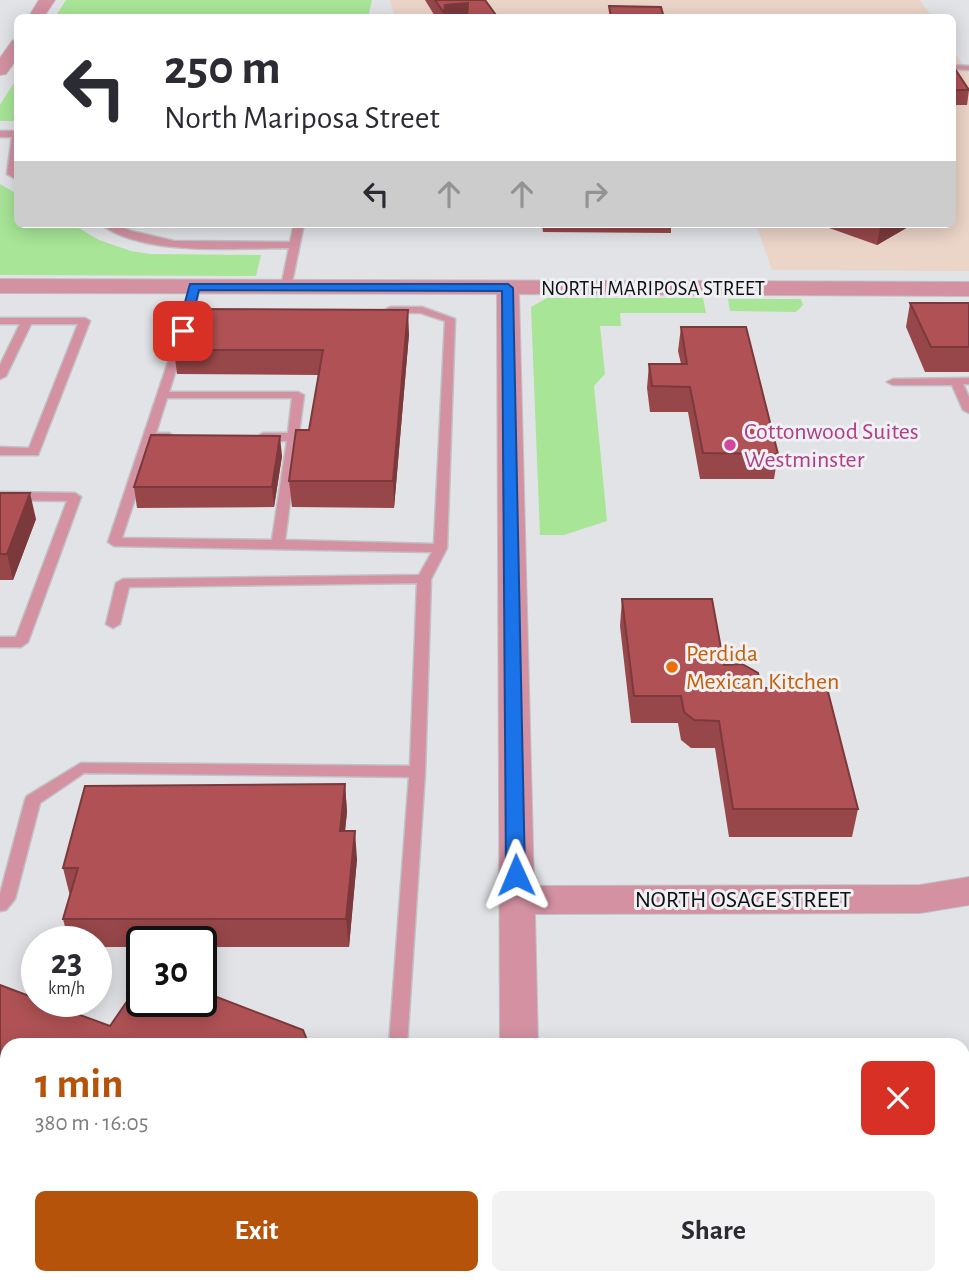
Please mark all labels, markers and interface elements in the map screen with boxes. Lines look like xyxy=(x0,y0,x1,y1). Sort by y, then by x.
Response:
icon: left xyxy=(49,42,140,133)
text: 250 m xyxy=(164,44,281,93)
text: North Mariposa Street xyxy=(164,102,440,134)
icon: left xyxy=(357,175,395,213)
icon: ahead xyxy=(430,175,468,213)
icon: ahead xyxy=(503,175,541,213)
icon: right xyxy=(576,175,614,213)
street label: NORTH MARIPOSA STREET xyxy=(541,278,765,299)
pin xyxy=(153,301,213,361)
icon: arrive xyxy=(164,312,202,350)
place label: Cottonwood Suites Westminster xyxy=(744,420,919,472)
marker: Cottonwood Suites Westminster xyxy=(722,437,738,453)
place label: Perdida Mexican Kitchen xyxy=(686,642,839,694)
marker: Perdida Mexican Kitchen xyxy=(664,659,680,675)
position arrow xyxy=(479,838,553,912)
street label: NORTH OSAGE STREET xyxy=(635,888,852,912)
speed limit sign: 30 xyxy=(126,926,217,1017)
text: 23 xyxy=(51,945,82,980)
text: km/h xyxy=(48,980,85,998)
button: close xyxy=(861,1061,935,1135)
text: 1 min xyxy=(35,1063,124,1105)
text: 380 m · 16:05 xyxy=(35,1112,148,1135)
button: Exit xyxy=(35,1191,478,1271)
button: Share xyxy=(492,1191,935,1271)

